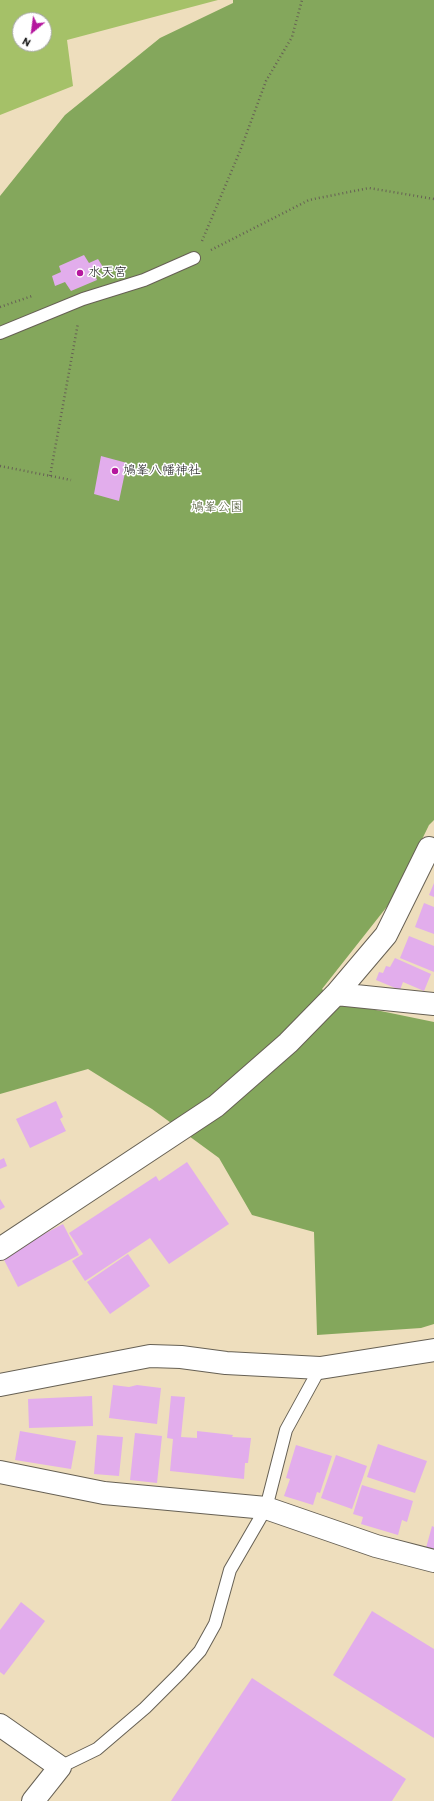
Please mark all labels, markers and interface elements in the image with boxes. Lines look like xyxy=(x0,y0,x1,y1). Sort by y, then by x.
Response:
north arrow xyxy=(12,12,52,52)
text: N xyxy=(20,35,33,50)
place label: 水天宮 xyxy=(88,265,127,281)
marker: 水天宮 xyxy=(75,268,85,278)
place label: 鳩峯八幡神社 xyxy=(123,463,201,479)
marker: 鳩峯八幡神社 xyxy=(110,466,120,476)
park label: 鳩峯公園 xyxy=(191,500,243,516)

